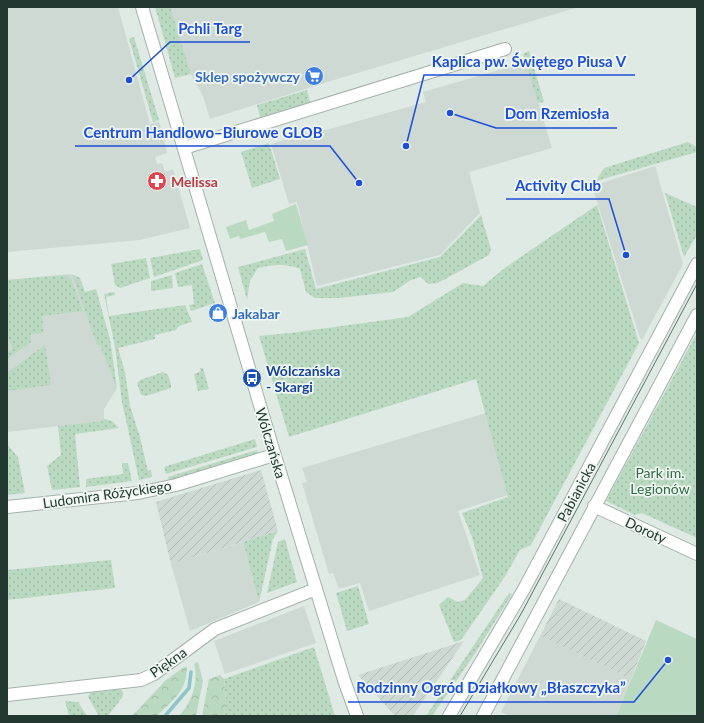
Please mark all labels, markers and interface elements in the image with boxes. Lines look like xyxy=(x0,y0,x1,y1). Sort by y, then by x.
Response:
callout: Pchli Targ xyxy=(170,15,250,42)
text: Pchli Targ xyxy=(178,19,242,37)
callout: Kaplica pw. Świętego Piusa V xyxy=(424,48,635,75)
text: Kaplica pw. Świętego Piusa V xyxy=(432,52,627,70)
supermarket icon: Sklep spożywczy xyxy=(303,65,325,87)
place label: Sklep spożywczy xyxy=(195,68,301,85)
callout: Dom Rzemiosła xyxy=(496,101,617,128)
text: Dom Rzemiosła xyxy=(505,104,609,122)
callout: Centrum Handlowo–Biurowe GLOB xyxy=(75,119,330,146)
text: Centrum Handlowo–Biurowe GLOB xyxy=(83,123,323,141)
pharmacy icon: Melissa xyxy=(146,170,168,192)
callout: Activity Club xyxy=(506,172,609,199)
place label: Melissa xyxy=(171,173,218,190)
text: Activity Club xyxy=(514,176,601,194)
shop icon: Jakabar xyxy=(207,302,229,324)
place label: Jakabar xyxy=(232,305,281,322)
place label: Wólczańska - Skargi xyxy=(266,362,340,395)
bus stop icon: Wólczańska - Skargi xyxy=(241,367,263,389)
street label: Wólczańska xyxy=(252,406,290,480)
street label: Pabianicka xyxy=(553,459,599,525)
park label: Park im. Legionów xyxy=(630,464,690,497)
street label: Ludomira Różyckiego xyxy=(41,477,173,511)
street label: Doroty xyxy=(623,513,670,547)
street label: Piękna xyxy=(146,643,190,681)
callout: Rodzinny Ogród Działkowy „Błaszczyka” xyxy=(348,675,634,702)
text: Rodzinny Ogród Działkowy „Błaszczyka” xyxy=(356,678,626,696)

